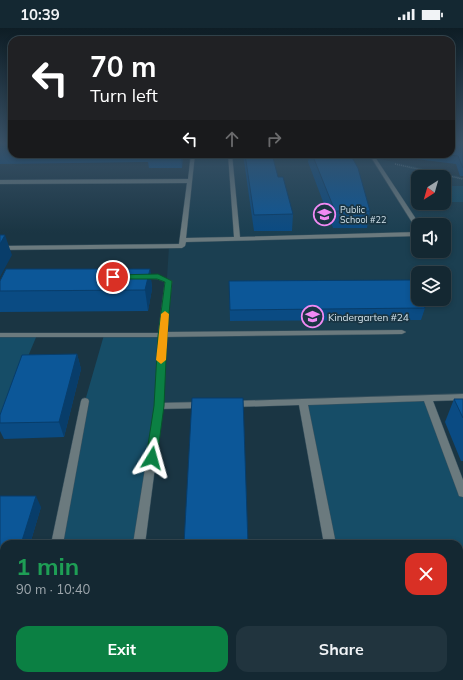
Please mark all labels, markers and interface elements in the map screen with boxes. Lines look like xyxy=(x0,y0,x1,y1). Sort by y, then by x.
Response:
text: 10:39 xyxy=(20,5,60,24)
text: 70 m xyxy=(90,49,156,84)
icon: left xyxy=(24,52,76,104)
text: Turn left xyxy=(90,84,158,107)
icon: left xyxy=(179,128,201,150)
icon: ahead xyxy=(221,128,243,150)
icon: right xyxy=(263,128,285,150)
north arrow xyxy=(411,170,451,210)
map controls xyxy=(411,170,451,306)
school or university icon: Public School #22 xyxy=(311,201,337,227)
place label: Public School #22 xyxy=(340,204,386,225)
button: sound xyxy=(411,218,451,258)
pin xyxy=(96,260,130,294)
icon: arrive xyxy=(102,266,124,288)
button: layers xyxy=(411,266,451,306)
school or university icon: Kindergarten #24 xyxy=(300,304,326,330)
place label: Kindergarten #24 xyxy=(328,311,409,324)
position arrow xyxy=(131,437,173,479)
text: 1 min xyxy=(16,551,79,581)
button: close xyxy=(405,553,447,595)
text: 90 m · 10:40 xyxy=(16,581,90,597)
button: Exit xyxy=(16,626,228,672)
button: Share xyxy=(236,626,447,672)

